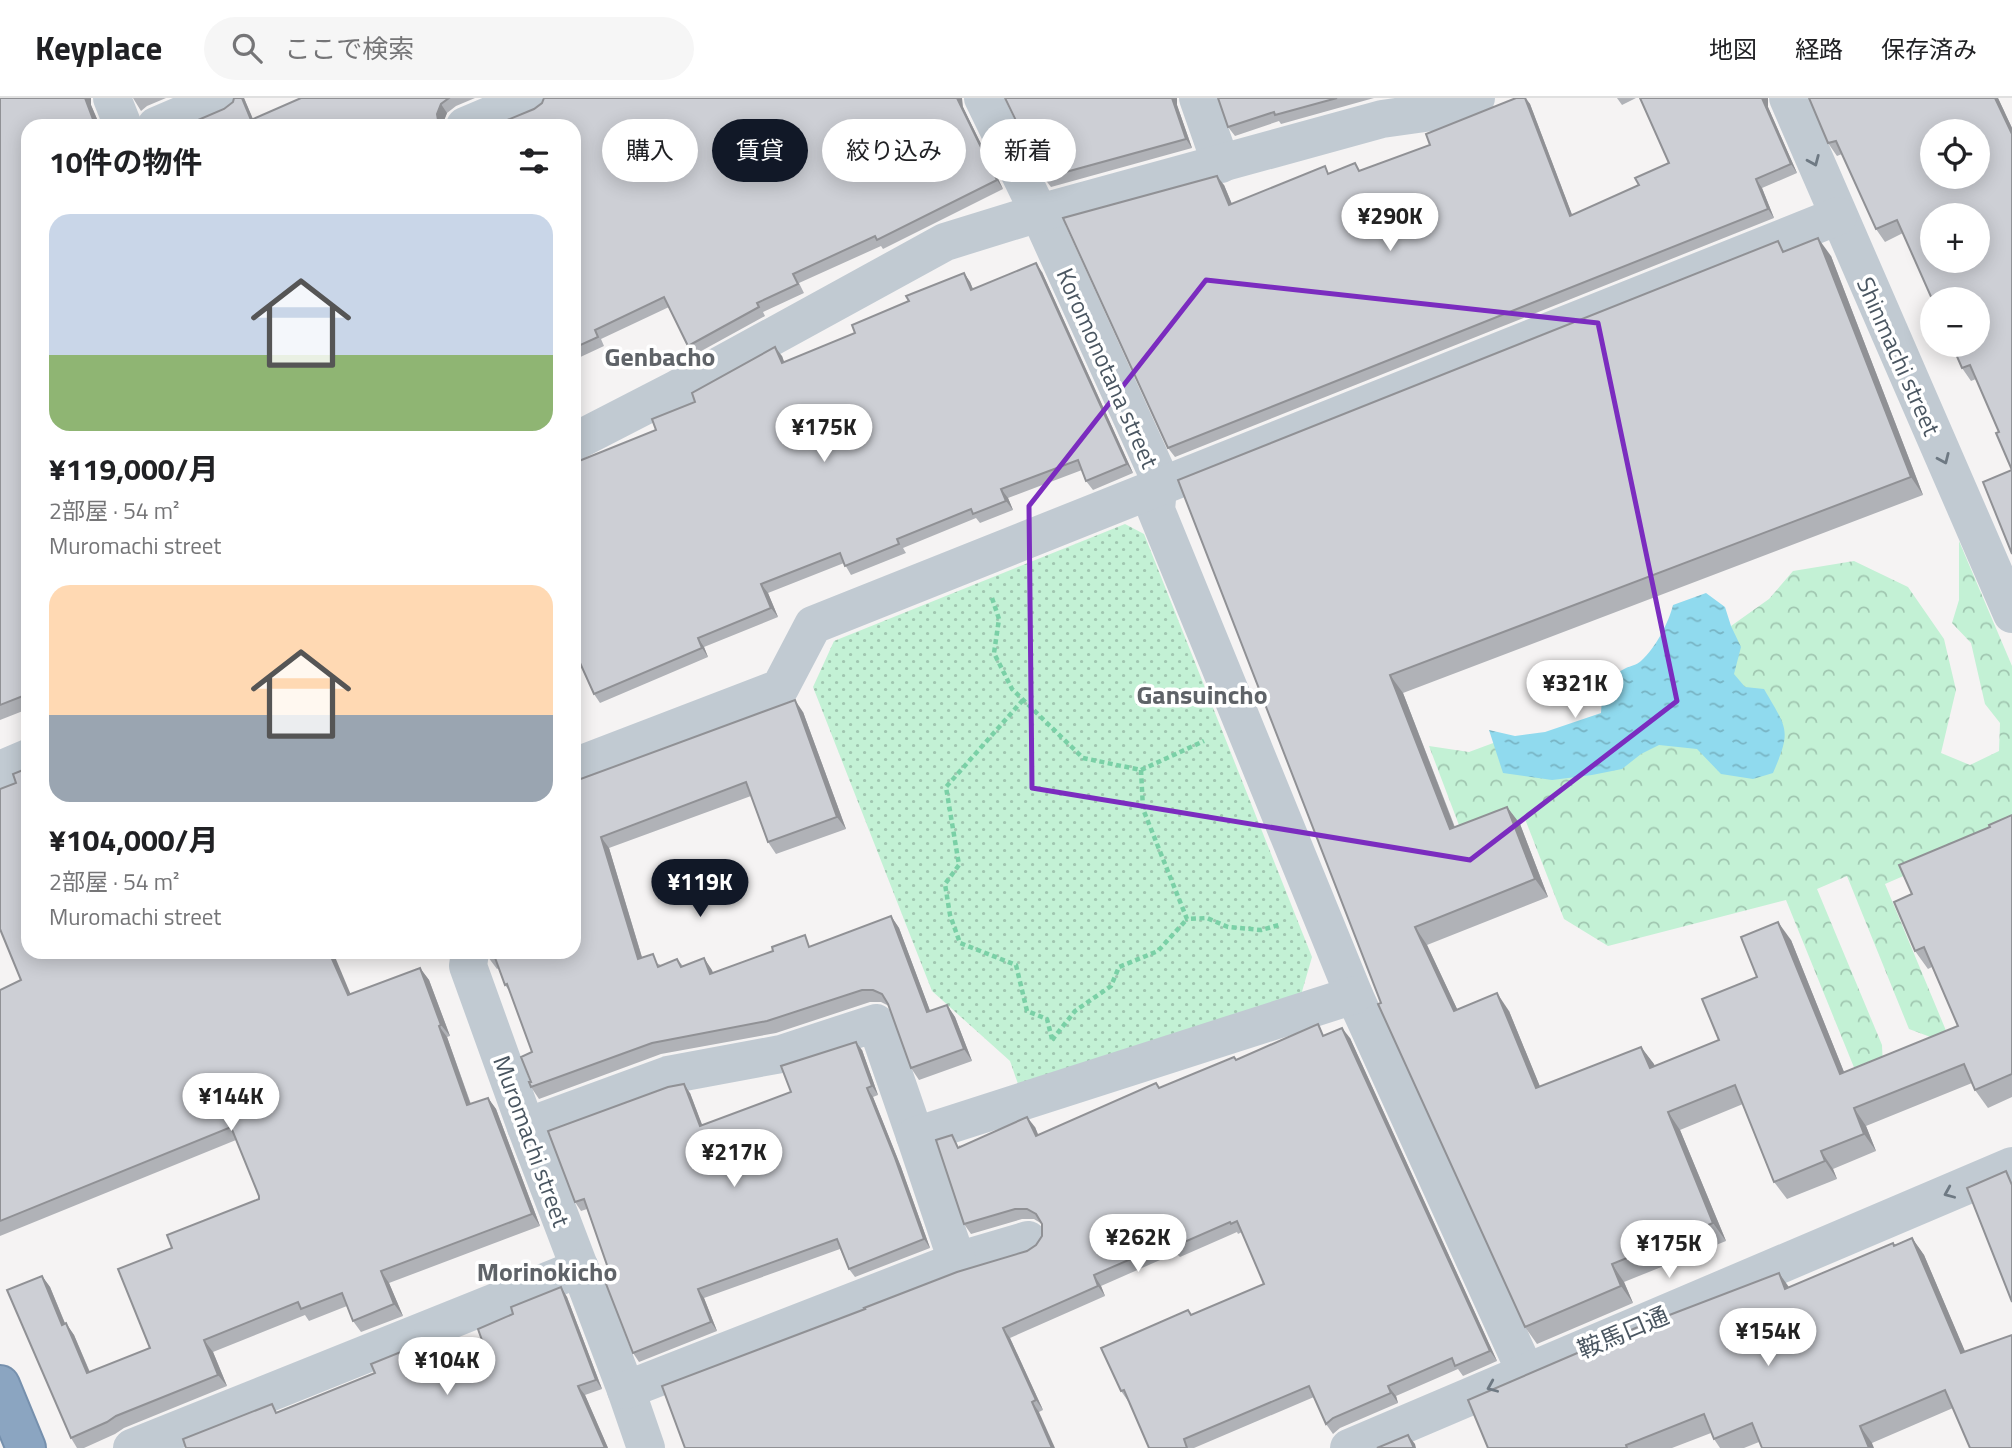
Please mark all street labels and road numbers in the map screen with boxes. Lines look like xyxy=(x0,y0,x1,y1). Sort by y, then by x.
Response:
street label: Koromonotana street xyxy=(1048,262,1169,474)
street label: Shinmachi street xyxy=(1848,271,1950,442)
street label: Muromachi street xyxy=(484,1050,580,1232)
street label: 鞍馬口通 xyxy=(1572,1297,1674,1367)

